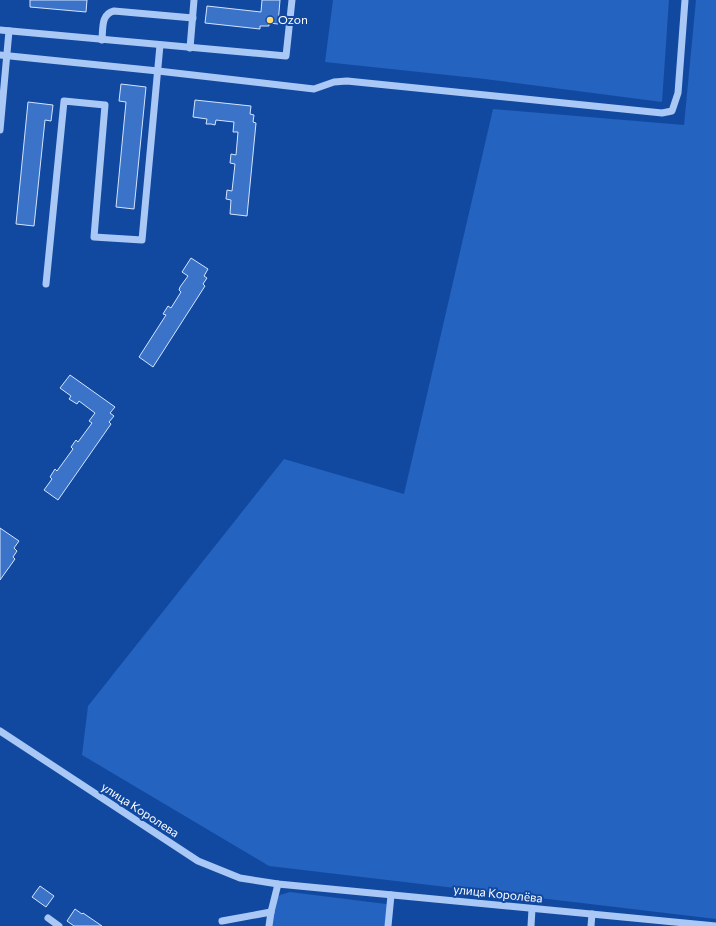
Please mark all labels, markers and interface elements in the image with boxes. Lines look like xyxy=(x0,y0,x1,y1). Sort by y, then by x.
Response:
place label: Ozon xyxy=(278,12,308,26)
marker: Ozon xyxy=(265,15,275,25)
street label: улица Королева xyxy=(99,779,182,840)
street label: улица Королёва xyxy=(453,881,544,905)

